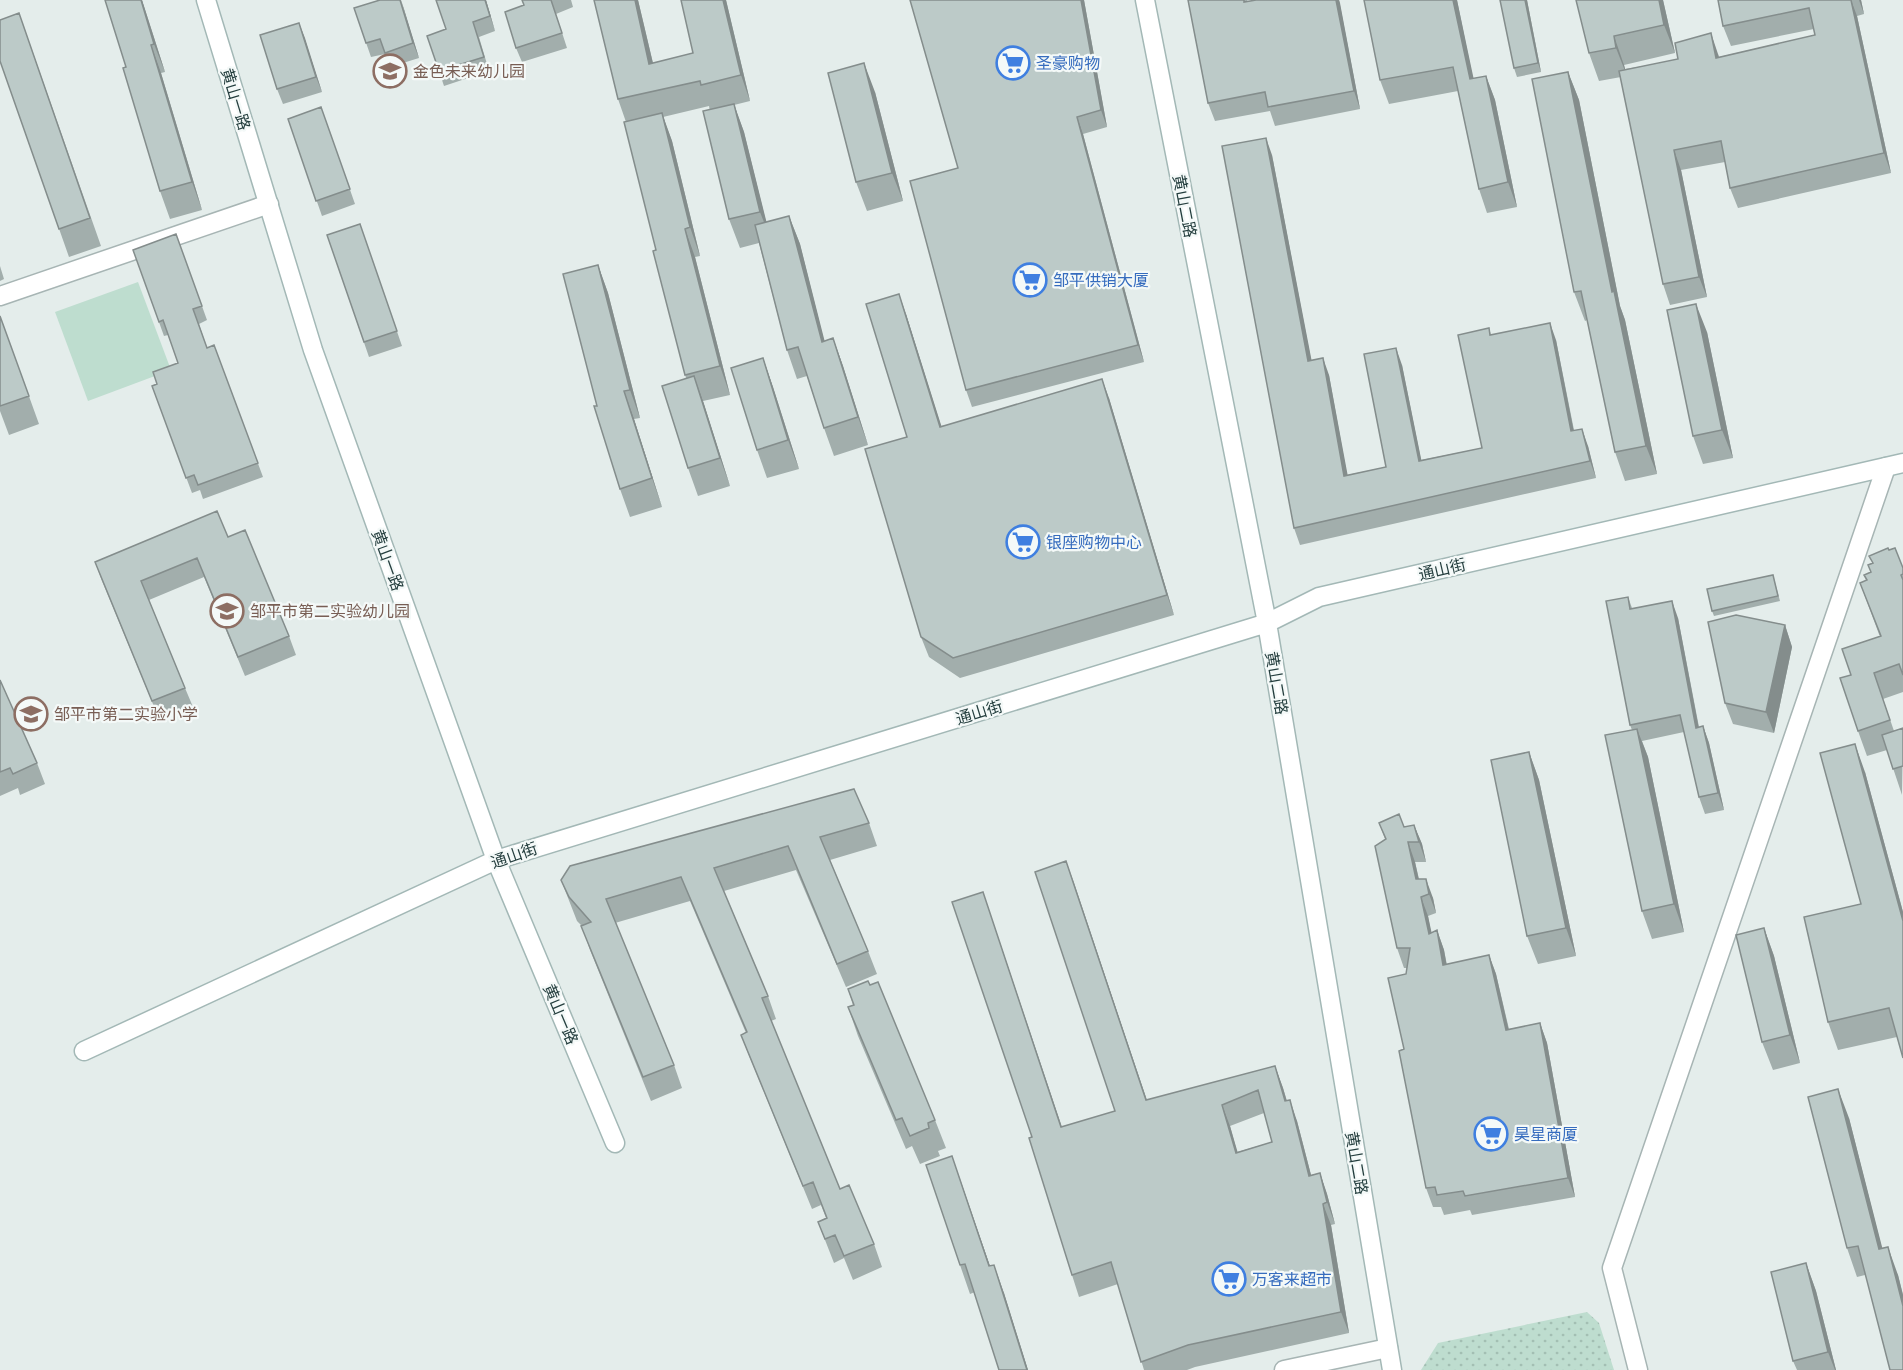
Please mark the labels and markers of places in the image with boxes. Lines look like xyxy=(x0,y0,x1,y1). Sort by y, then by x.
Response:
supermarket icon: 圣豪购物 xyxy=(995,45,1031,81)
school or university icon: 金色未来幼儿园 xyxy=(372,53,408,89)
place label: 圣豪购物 xyxy=(1036,54,1100,72)
place label: 金色未来幼儿园 xyxy=(413,62,525,80)
supermarket icon: 邹平供销大厦 xyxy=(1012,262,1048,298)
place label: 邹平供销大厦 xyxy=(1053,271,1149,289)
supermarket icon: 银座购物中心 xyxy=(1005,524,1041,560)
place label: 银座购物中心 xyxy=(1046,533,1142,551)
school or university icon: 邹平市第二实验幼儿园 xyxy=(209,593,245,629)
place label: 邹平市第二实验幼儿园 xyxy=(250,602,410,620)
school or university icon: 邹平市第二实验小学 xyxy=(13,696,49,732)
place label: 邹平市第二实验小学 xyxy=(54,705,198,723)
supermarket icon: 昊星商厦 xyxy=(1473,1116,1509,1152)
place label: 昊星商厦 xyxy=(1514,1125,1578,1143)
supermarket icon: 万客来超市 xyxy=(1211,1261,1247,1297)
place label: 万客来超市 xyxy=(1252,1270,1332,1288)

